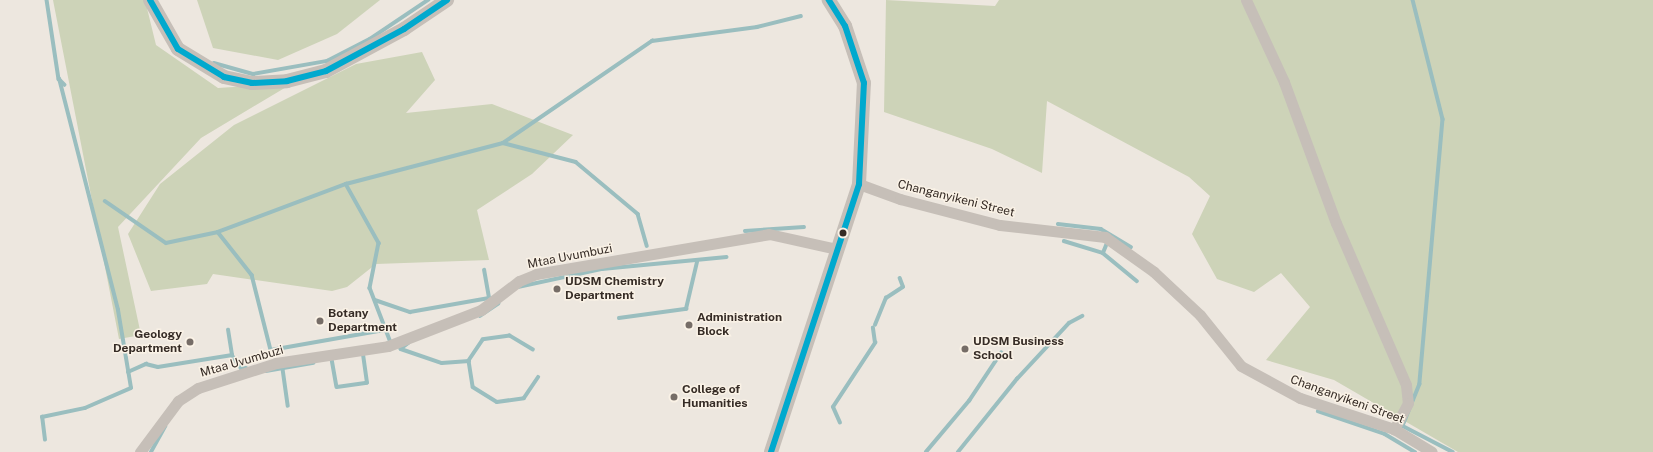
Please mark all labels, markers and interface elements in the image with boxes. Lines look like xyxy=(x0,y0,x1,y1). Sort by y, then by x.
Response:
street label: Changanyikeni Street xyxy=(896,178,1016,220)
unlabelled marker xyxy=(838,228,848,238)
street label: Mtaa Uvumbuzi xyxy=(526,242,614,272)
place label: UDSM Chemistry Department xyxy=(565,275,664,303)
marker: UDSM Chemistry Department xyxy=(552,284,562,294)
place label: Botany Department xyxy=(328,307,397,335)
place label: Administration Block xyxy=(697,311,782,339)
marker: Botany Department xyxy=(315,316,325,326)
marker: Administration Block xyxy=(684,320,694,330)
place label: Geology Department xyxy=(113,328,182,356)
place label: UDSM Business School xyxy=(973,335,1064,363)
marker: Geology Department xyxy=(185,337,195,347)
street label: Mtaa Uvumbuzi xyxy=(199,343,285,381)
marker: UDSM Business School xyxy=(960,344,970,354)
street label: Changanyikeni Street xyxy=(1288,373,1406,427)
place label: College of Humanities xyxy=(682,383,748,411)
marker: College of Humanities xyxy=(669,392,679,402)

